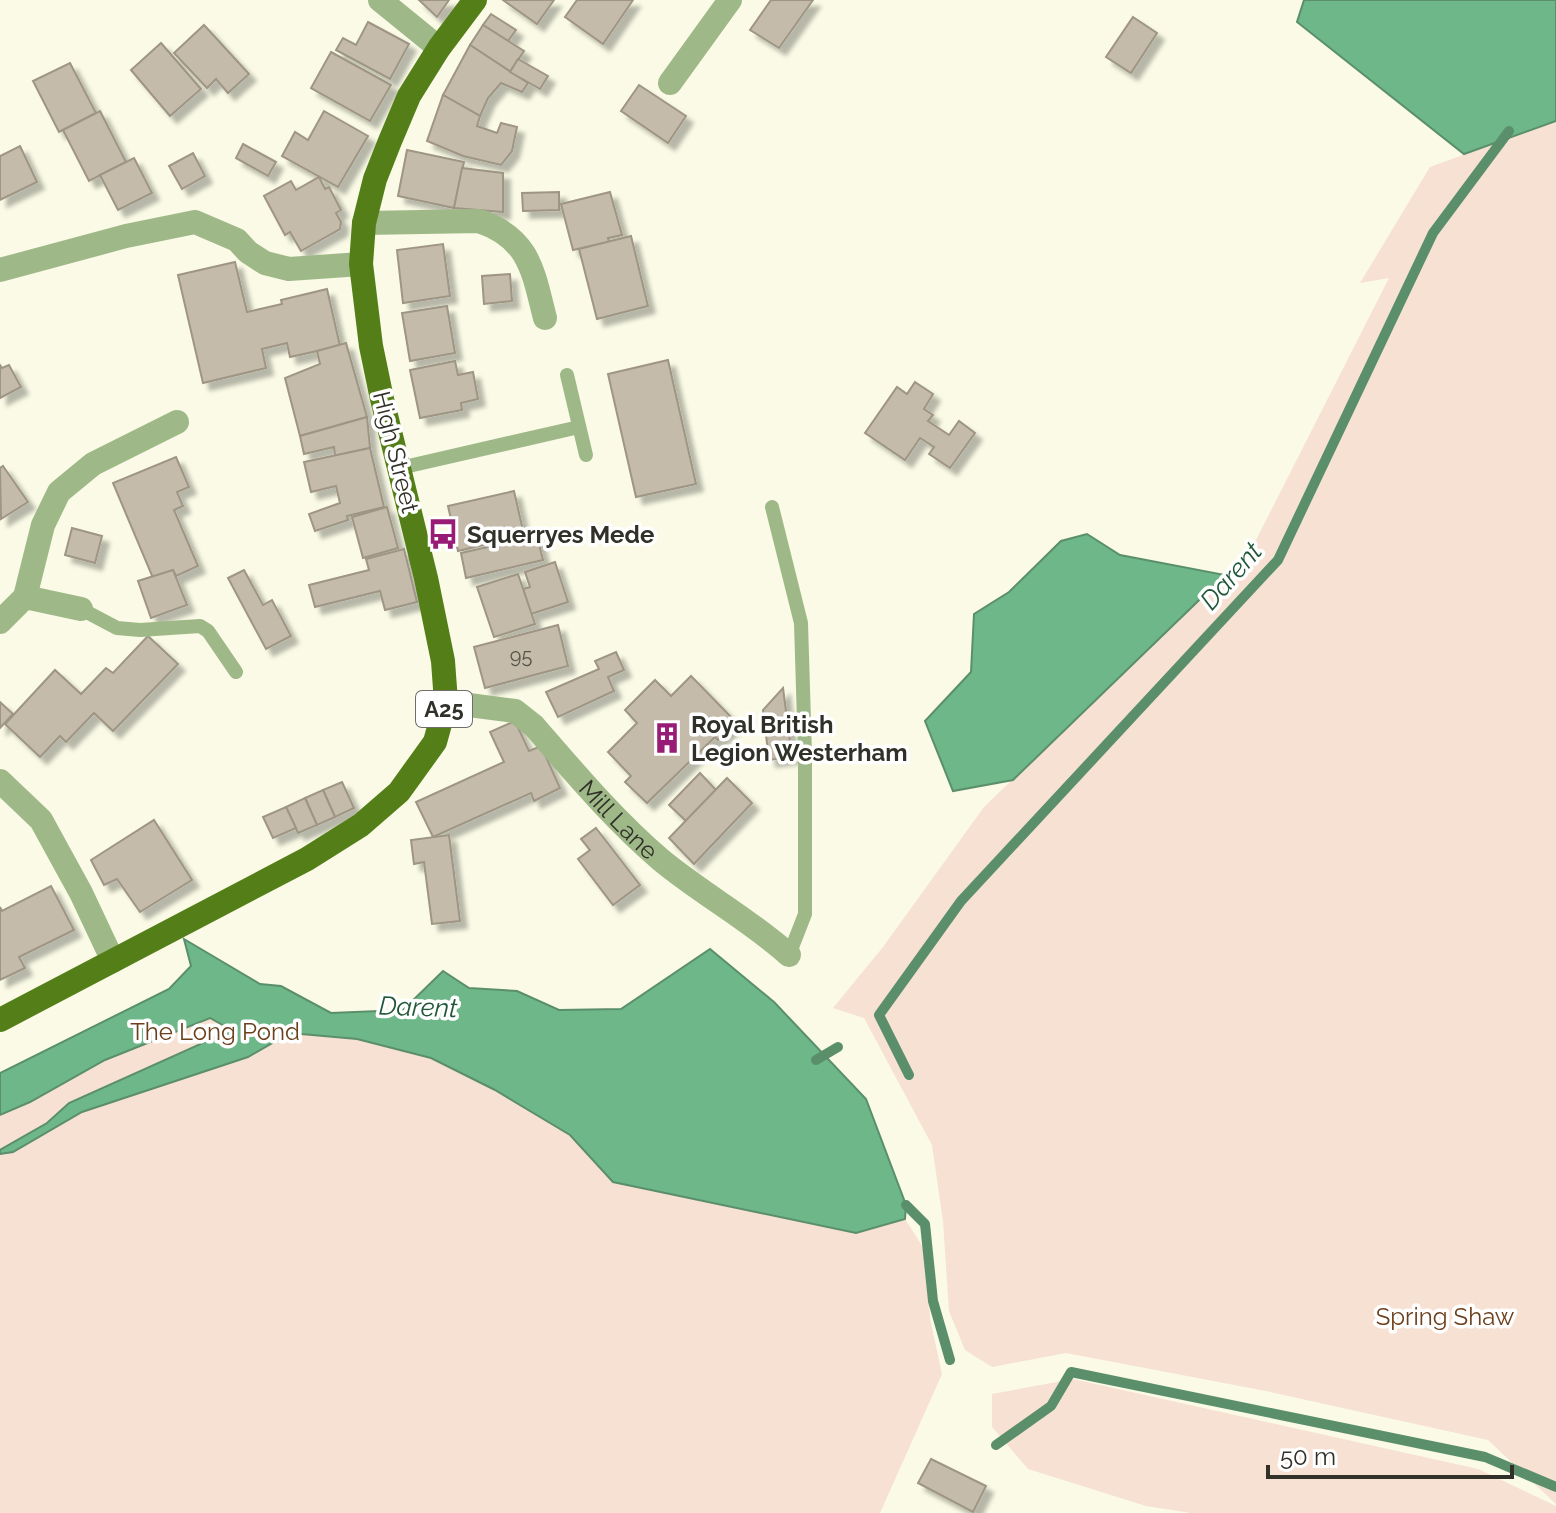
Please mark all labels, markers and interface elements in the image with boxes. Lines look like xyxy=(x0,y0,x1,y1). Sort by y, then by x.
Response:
street label: High Street xyxy=(367,388,425,516)
bus stop icon: Squerryes Mede xyxy=(426,517,460,551)
place label: Squerryes Mede xyxy=(467,520,654,549)
water label: Darent xyxy=(1194,536,1269,616)
house number: 95 xyxy=(510,644,532,668)
road number: A25 xyxy=(416,691,472,727)
place label: Royal British Legion Westerham xyxy=(691,710,908,767)
building icon: Royal British Legion Westerham xyxy=(650,721,684,755)
street label: Mill Lane xyxy=(573,774,664,865)
water label: Darent xyxy=(378,991,458,1023)
park label: The Long Pond xyxy=(130,1017,300,1046)
park label: Spring Shaw xyxy=(1376,1302,1515,1331)
scale bar xyxy=(1268,1429,1512,1479)
text: 50 m xyxy=(1280,1442,1336,1471)

